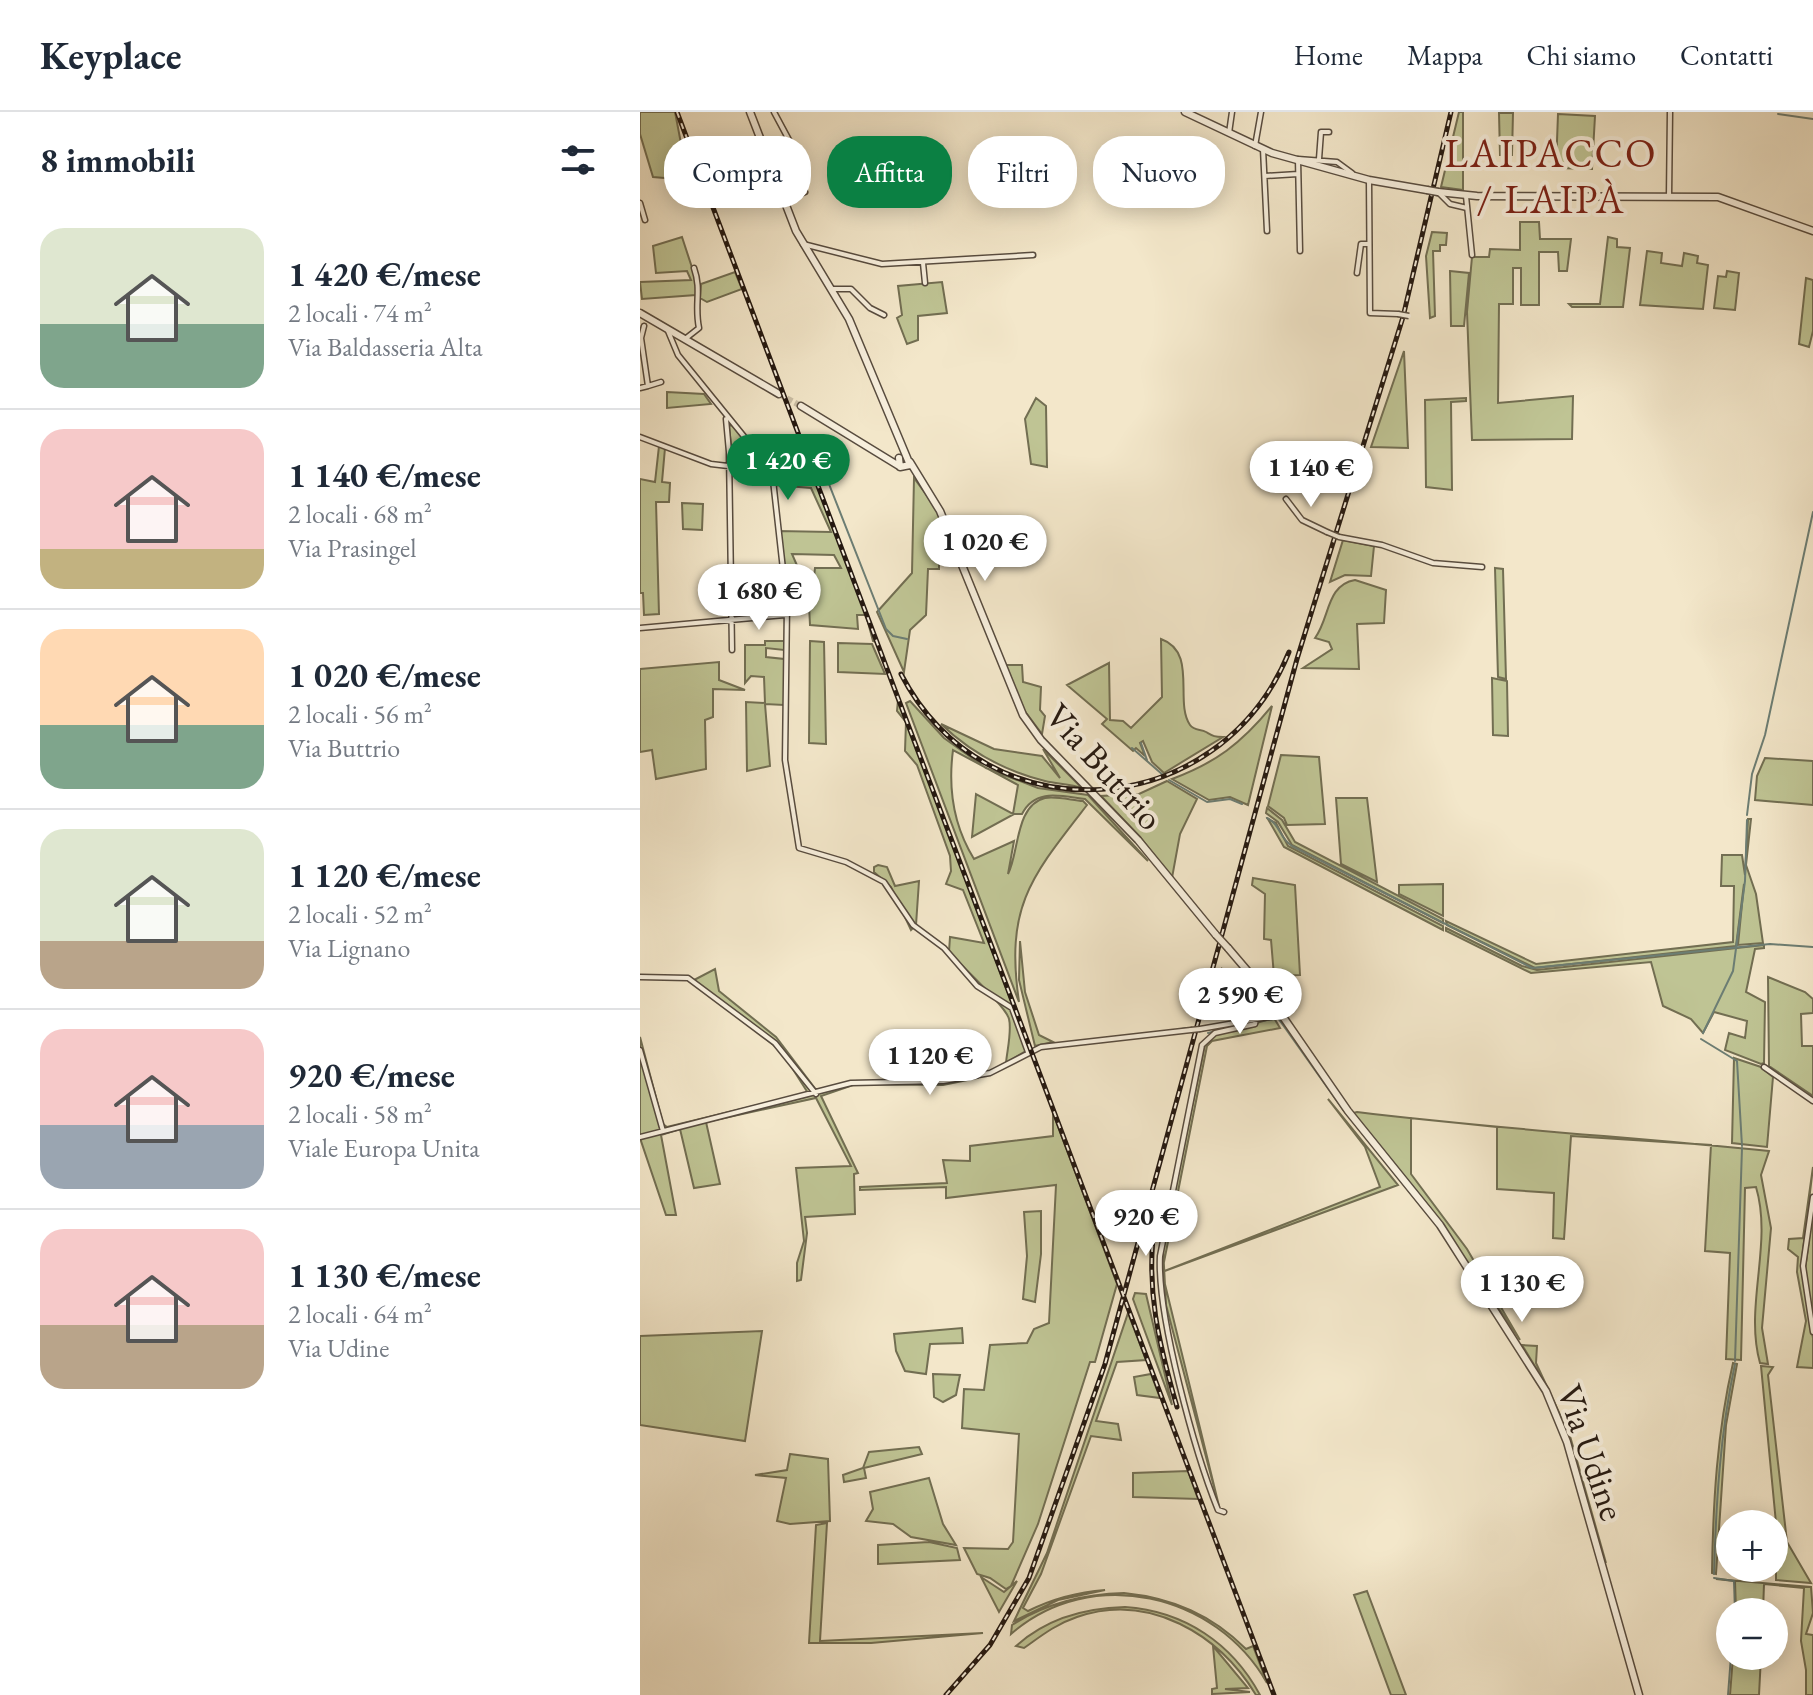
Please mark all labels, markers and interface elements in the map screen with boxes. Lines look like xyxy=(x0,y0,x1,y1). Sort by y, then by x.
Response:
text: Keyplace xyxy=(40,31,182,80)
text: Home xyxy=(1294,37,1363,73)
text: Mappa xyxy=(1407,37,1483,73)
text: Chi siamo xyxy=(1527,37,1636,73)
text: Contatti xyxy=(1680,37,1773,73)
district label: LAIPACCO / LAIPÀ xyxy=(1445,127,1657,225)
chip: Compra xyxy=(664,136,811,208)
chip: Affitta xyxy=(827,136,952,208)
chip: Filtri xyxy=(968,136,1077,208)
chip: Nuovo xyxy=(1093,136,1225,208)
text: 8 immobili xyxy=(40,138,195,182)
icon: filters xyxy=(556,138,600,182)
text: 1 420 €/mese xyxy=(288,252,481,296)
icon: home xyxy=(104,260,200,356)
text: 2 locali · 74 m² xyxy=(288,296,432,330)
text: Via Baldasseria Alta xyxy=(288,330,483,364)
pin: 1 420 € xyxy=(714,434,862,502)
pin: 1 140 € xyxy=(1237,441,1385,509)
text: 1 420 € xyxy=(745,443,831,477)
text: 1 140 € xyxy=(1268,450,1354,484)
text: 1 140 €/mese xyxy=(288,453,481,497)
icon: home xyxy=(104,461,200,557)
text: 2 locali · 68 m² xyxy=(288,497,432,531)
pin: 1 020 € xyxy=(911,515,1059,583)
text: 1 020 € xyxy=(942,524,1028,558)
text: Via Prasingel xyxy=(288,531,417,565)
pin: 1 680 € xyxy=(685,564,833,632)
text: 1 680 € xyxy=(716,573,802,607)
text: 1 020 €/mese xyxy=(288,653,481,697)
icon: home xyxy=(104,661,200,757)
street label: Via Buttrio xyxy=(1035,693,1174,840)
text: 2 locali · 56 m² xyxy=(288,697,432,731)
text: Via Buttrio xyxy=(288,731,400,765)
text: 1 120 €/mese xyxy=(288,853,481,897)
icon: home xyxy=(104,861,200,957)
text: 2 locali · 52 m² xyxy=(288,897,432,931)
text: Via Lignano xyxy=(288,931,410,965)
pin: 2 590 € xyxy=(1166,968,1314,1036)
text: 2 590 € xyxy=(1197,977,1283,1011)
pin: 1 120 € xyxy=(856,1029,1004,1097)
text: 1 120 € xyxy=(887,1038,973,1072)
text: 920 €/mese xyxy=(288,1053,455,1097)
icon: home xyxy=(104,1061,200,1157)
text: 2 locali · 58 m² xyxy=(288,1097,432,1131)
text: Viale Europa Unita xyxy=(288,1131,480,1165)
pin: 920 € xyxy=(1090,1190,1202,1258)
text: 920 € xyxy=(1113,1199,1179,1233)
text: 1 130 €/mese xyxy=(288,1253,481,1297)
pin: 1 130 € xyxy=(1448,1256,1596,1324)
icon: home xyxy=(104,1261,200,1357)
text: 1 130 € xyxy=(1479,1265,1565,1299)
text: 2 locali · 64 m² xyxy=(288,1297,432,1331)
text: Via Udine xyxy=(288,1331,389,1365)
street label: Via Udine xyxy=(1546,1378,1637,1526)
map controls xyxy=(1716,1510,1788,1670)
button: + xyxy=(1716,1510,1788,1582)
button: − xyxy=(1716,1598,1788,1670)

